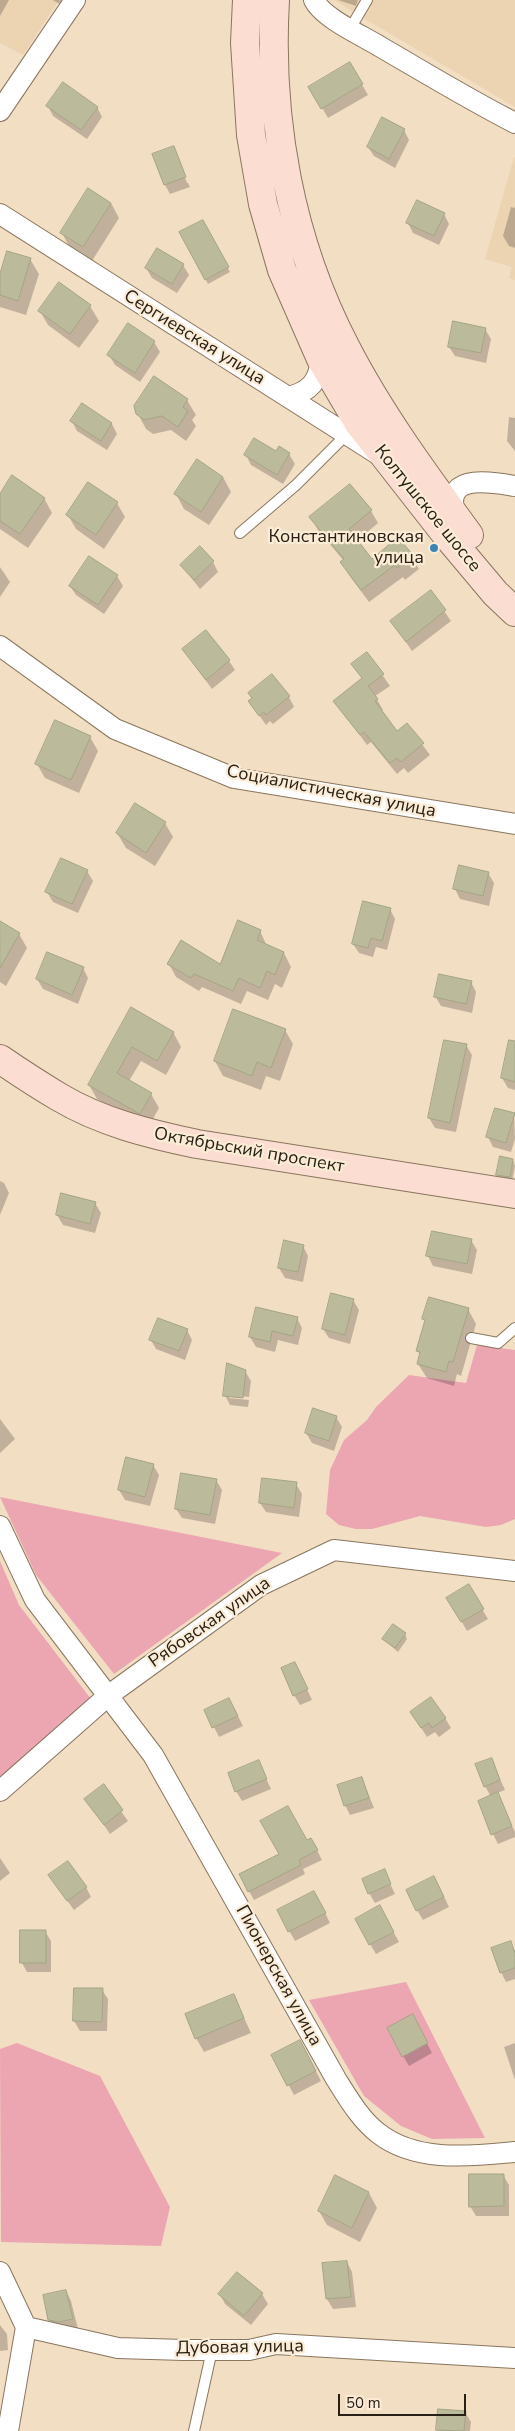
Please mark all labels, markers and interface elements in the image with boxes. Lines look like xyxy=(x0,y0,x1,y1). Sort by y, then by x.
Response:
street label: Сергиевская улица xyxy=(119,286,269,390)
street label: Колтушское шоссе xyxy=(369,441,485,577)
place label: Константиновская улица xyxy=(269,527,424,570)
marker: Константиновская улица xyxy=(428,542,440,554)
street label: Социалистическая улица xyxy=(224,761,438,823)
street label: Октябрьский проспект xyxy=(152,1124,346,1178)
street label: Рябовская улица xyxy=(145,1573,275,1673)
street label: Пионерская улица xyxy=(230,1902,326,2050)
street label: Дубовая улица xyxy=(176,2336,304,2360)
scale bar xyxy=(340,2384,468,2416)
text: 50 m xyxy=(346,2393,381,2413)

